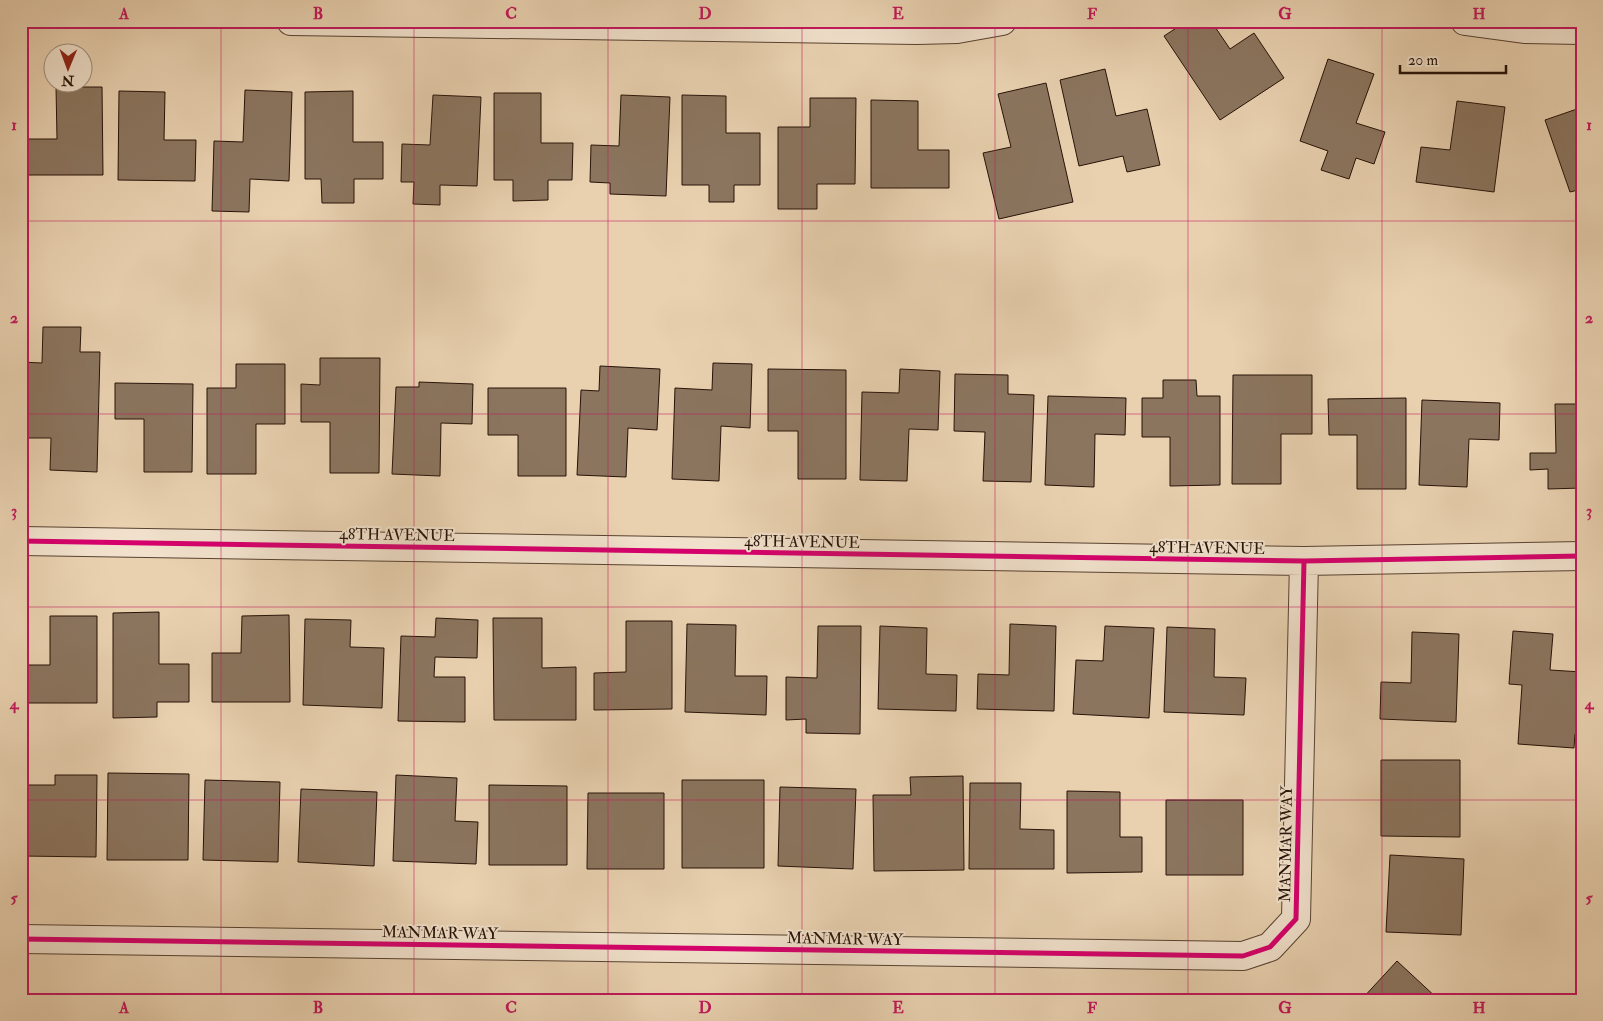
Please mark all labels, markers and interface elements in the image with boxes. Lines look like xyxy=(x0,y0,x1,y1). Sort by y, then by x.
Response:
text: A xyxy=(118,4,130,24)
text: B xyxy=(313,4,323,24)
text: C xyxy=(505,4,517,24)
text: D xyxy=(698,4,712,24)
text: E xyxy=(892,4,904,24)
text: F xyxy=(1087,4,1097,24)
text: G xyxy=(1278,4,1292,24)
text: H xyxy=(1472,4,1486,24)
north arrow xyxy=(42,42,92,92)
scale bar xyxy=(1400,42,1507,74)
text: 20 m xyxy=(1408,51,1438,70)
text: N xyxy=(61,72,75,89)
text: 1 xyxy=(11,115,17,135)
text: 1 xyxy=(1586,115,1592,135)
text: 2 xyxy=(10,308,18,328)
text: 2 xyxy=(1585,308,1593,328)
text: 3 xyxy=(11,501,17,521)
text: 3 xyxy=(1586,501,1592,521)
street label: 48TH AVENUE xyxy=(339,524,455,546)
street label: 48TH AVENUE xyxy=(744,531,860,553)
street label: 48TH AVENUE xyxy=(1149,537,1265,559)
text: 4 xyxy=(9,694,20,714)
text: 4 xyxy=(1584,694,1595,714)
street label: MANMAR WAY xyxy=(1275,785,1297,902)
text: 5 xyxy=(10,888,18,908)
text: 5 xyxy=(1585,888,1593,908)
street label: MANMAR WAY xyxy=(382,922,499,944)
street label: MANMAR WAY xyxy=(787,928,904,950)
text: A xyxy=(118,998,130,1018)
text: B xyxy=(313,998,323,1018)
text: C xyxy=(505,998,517,1018)
text: D xyxy=(698,998,712,1018)
text: E xyxy=(892,998,904,1018)
text: F xyxy=(1087,998,1097,1018)
text: G xyxy=(1278,998,1292,1018)
text: H xyxy=(1472,998,1486,1018)

